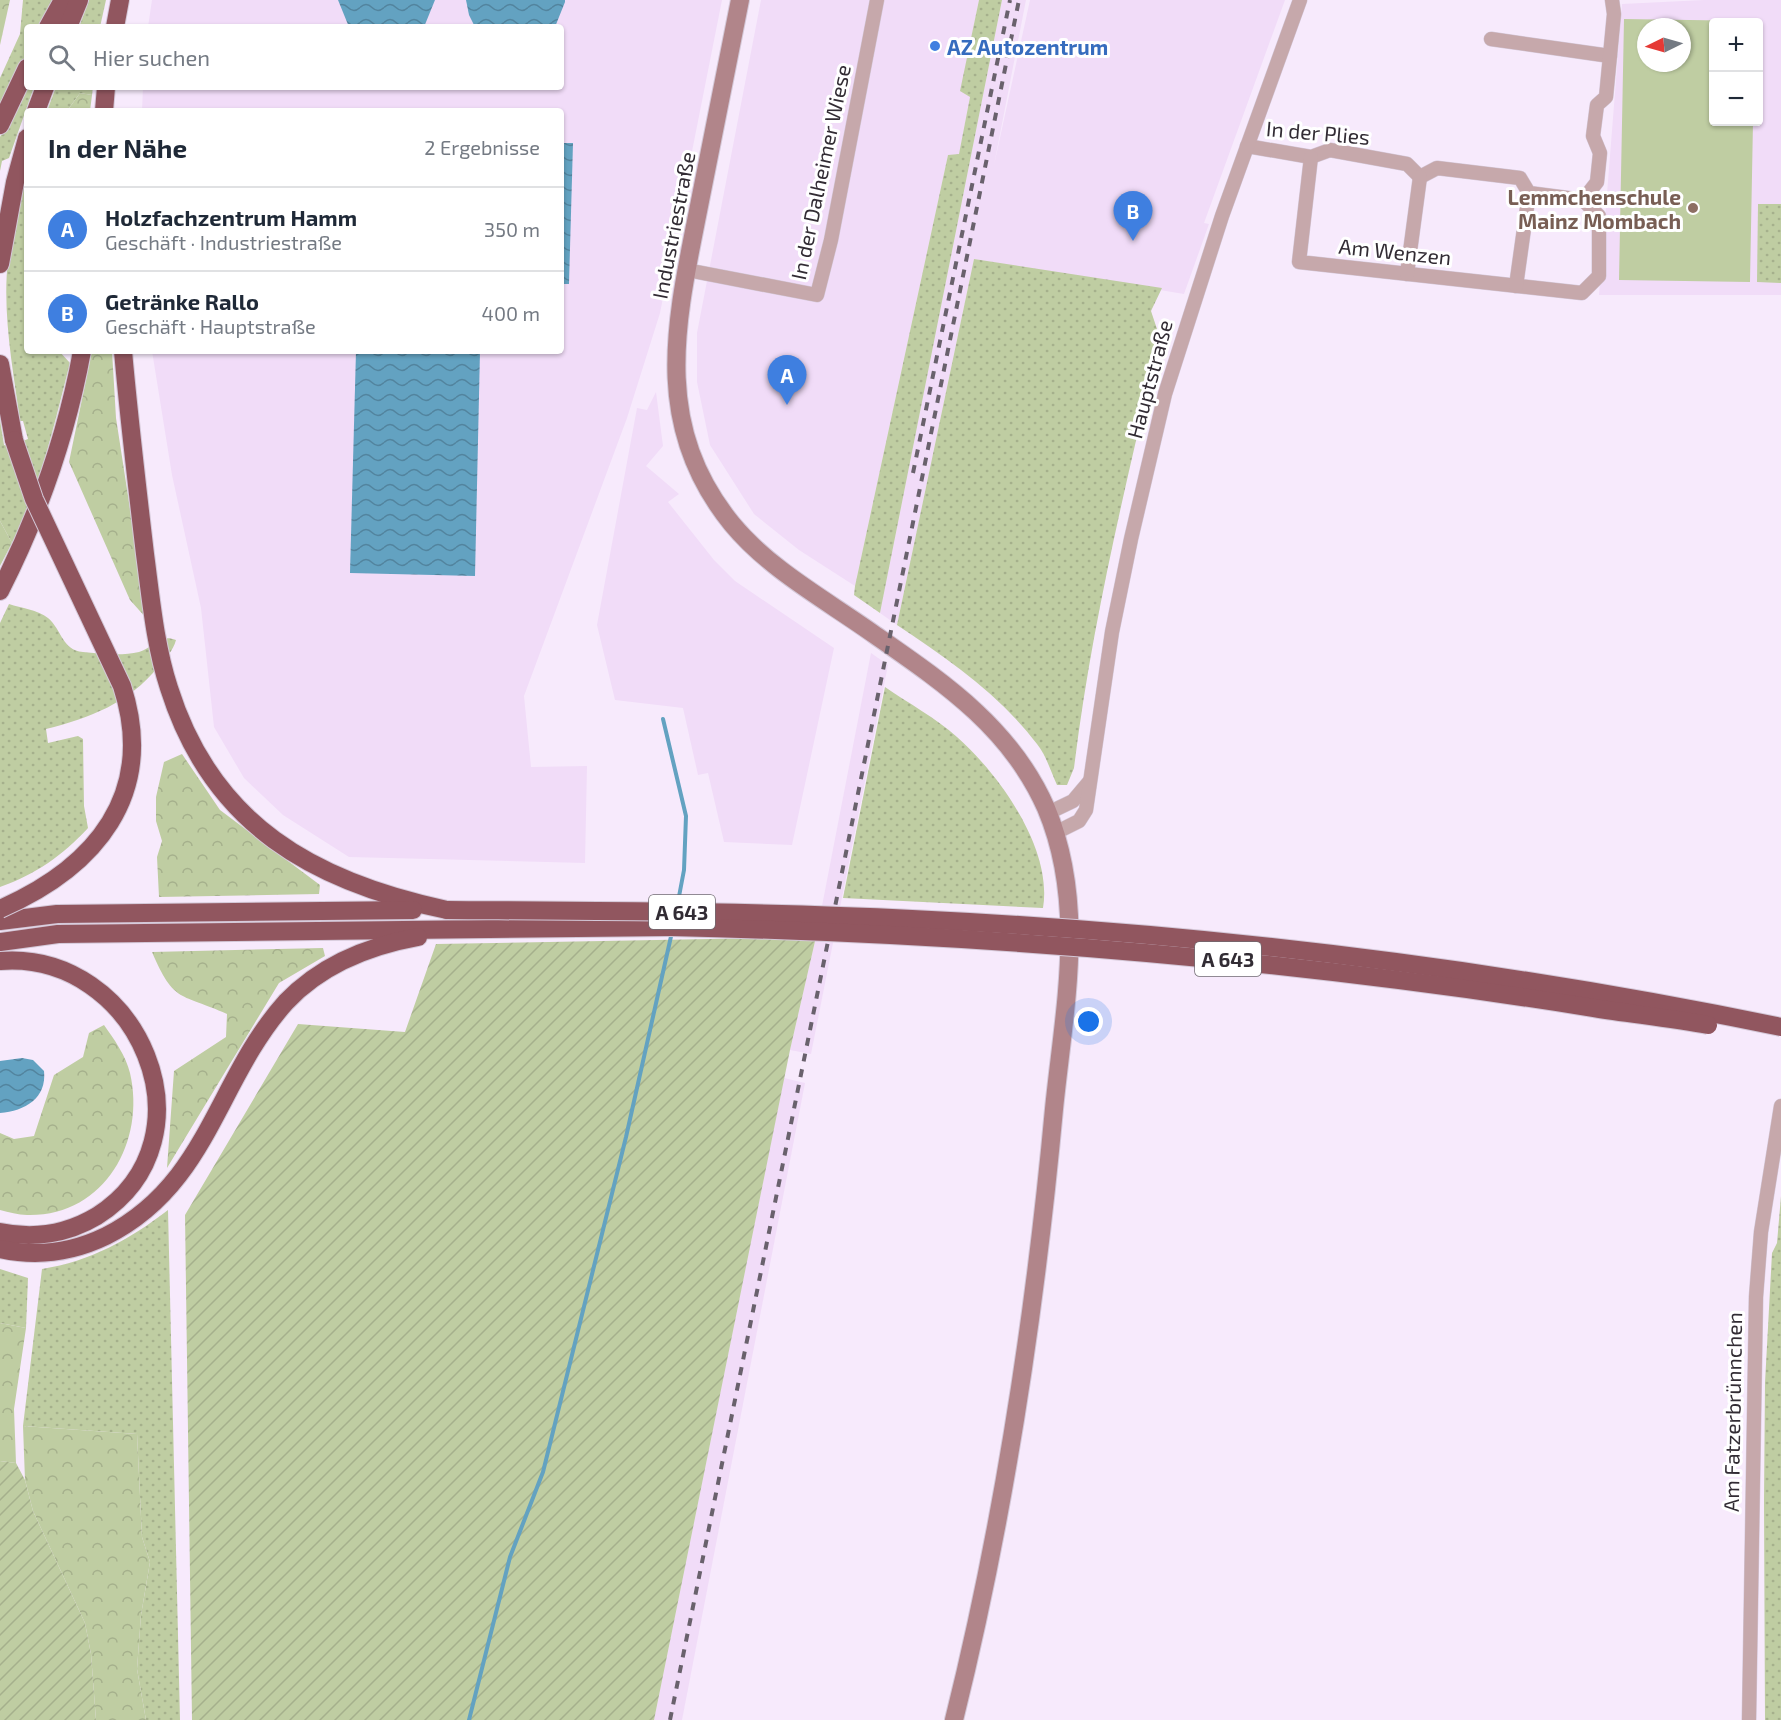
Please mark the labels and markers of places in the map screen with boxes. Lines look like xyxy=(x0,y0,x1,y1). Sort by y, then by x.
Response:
place label: AZ Autozentrum xyxy=(947,34,1108,59)
marker: AZ Autozentrum xyxy=(928,39,942,53)
place label: Lemmchenschule Mainz Mombach xyxy=(1507,184,1681,233)
pin: B xyxy=(1114,192,1152,241)
marker: Lemmchenschule Mainz Mombach xyxy=(1686,201,1700,215)
pin: A xyxy=(768,356,806,405)

